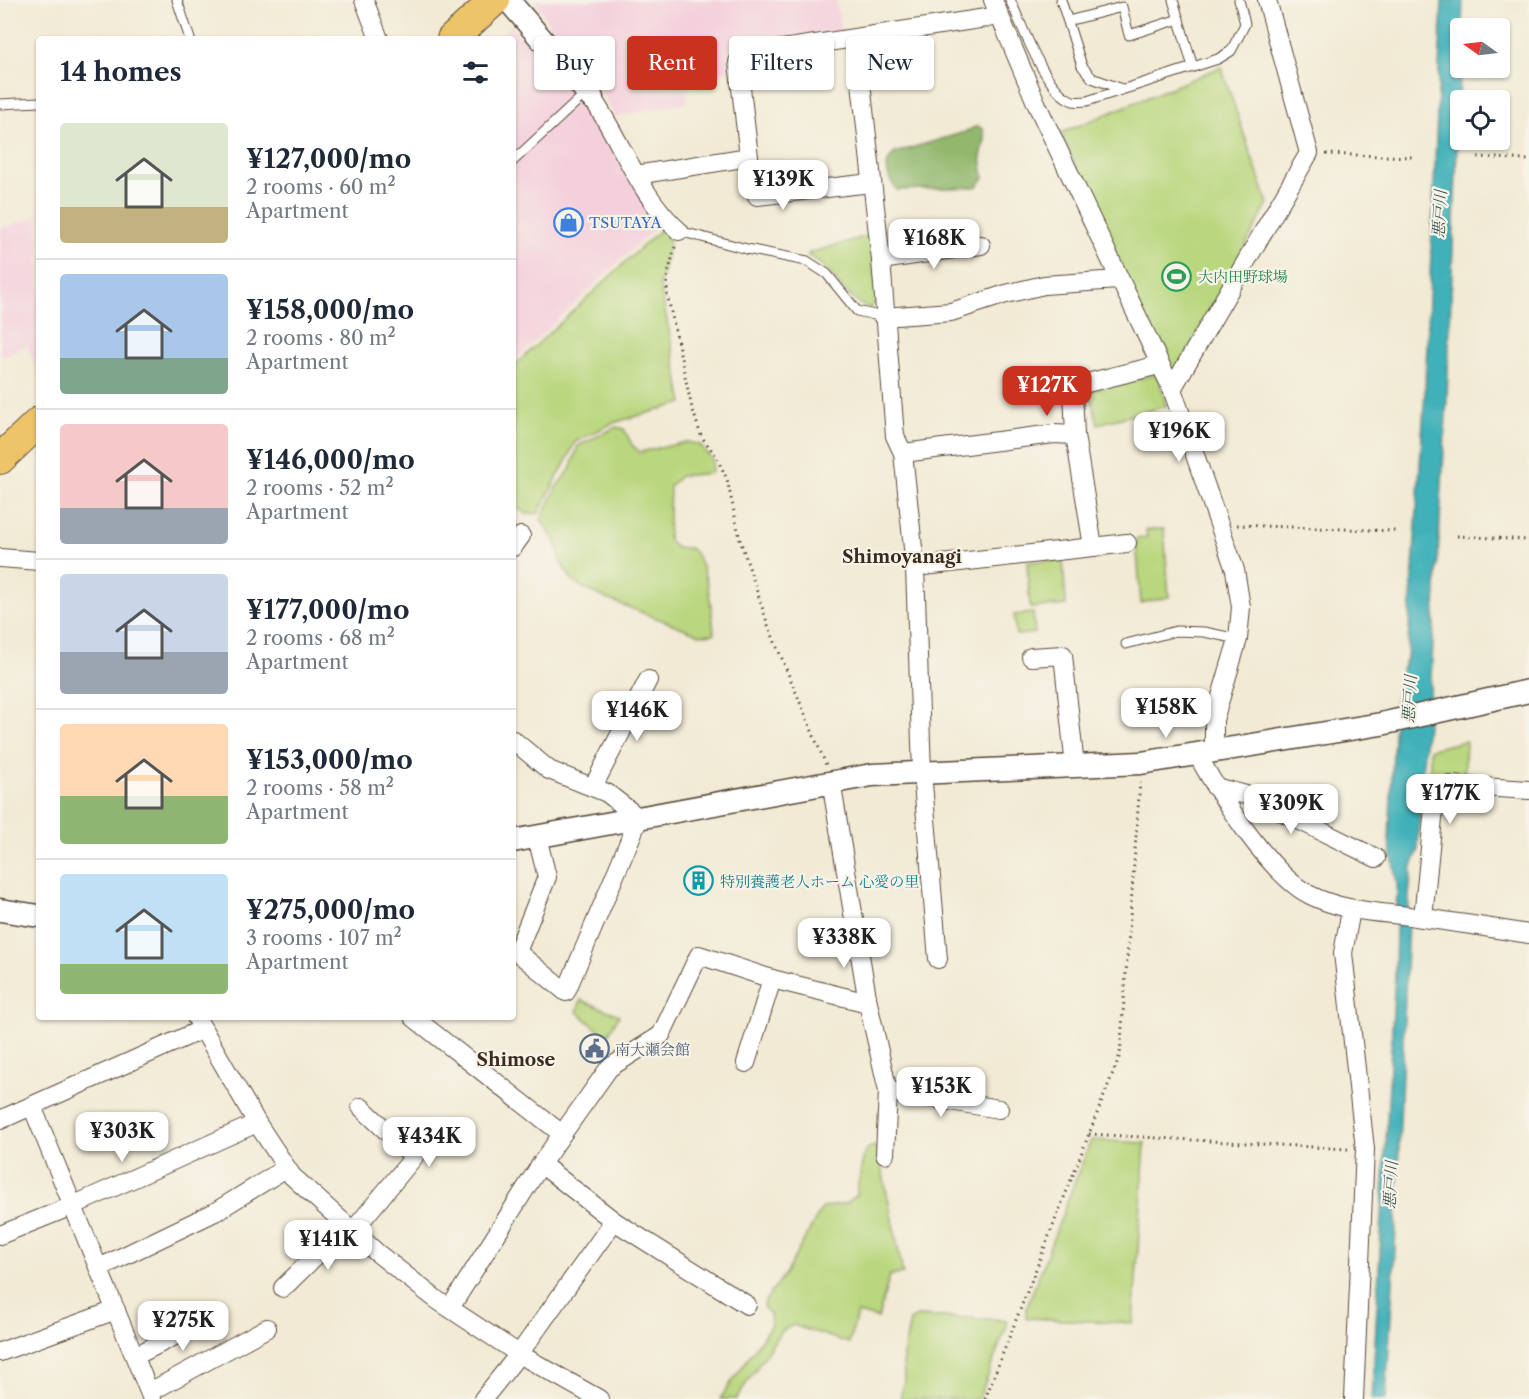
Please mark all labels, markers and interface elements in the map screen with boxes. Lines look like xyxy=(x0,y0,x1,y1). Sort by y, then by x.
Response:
north arrow xyxy=(1450,18,1510,78)
map controls xyxy=(1450,18,1510,150)
chip: Buy xyxy=(534,36,615,90)
chip: Rent xyxy=(627,36,717,90)
chip: Filters xyxy=(729,36,834,90)
chip: New xyxy=(846,36,934,90)
text: 14 homes xyxy=(60,56,182,88)
icon: filters xyxy=(459,56,492,89)
button: locate xyxy=(1450,90,1510,150)
text: ¥127,000/mo xyxy=(246,143,411,175)
icon: home xyxy=(108,147,180,219)
pin: ¥139K xyxy=(741,160,825,211)
text: ¥139K xyxy=(752,167,814,191)
text: 2 rooms · 60 m² xyxy=(246,175,396,199)
water label: 悪戸川 xyxy=(1428,188,1450,238)
text: Apartment xyxy=(246,199,349,223)
shop icon: TSUTAYA xyxy=(552,206,584,238)
place label: TSUTAYA xyxy=(589,213,662,232)
pin: ¥168K xyxy=(892,219,976,270)
text: ¥168K xyxy=(903,226,965,250)
sports icon: 大内田野球場 xyxy=(1161,260,1193,292)
place label: 大内田野球場 xyxy=(1198,267,1288,286)
text: ¥158,000/mo xyxy=(246,294,414,326)
icon: home xyxy=(108,298,180,370)
text: 2 rooms · 80 m² xyxy=(246,326,396,350)
text: Apartment xyxy=(246,350,349,374)
pin: ¥127K xyxy=(1005,366,1089,417)
text: ¥127K xyxy=(1017,373,1077,397)
pin: ¥196K xyxy=(1137,412,1221,463)
text: ¥196K xyxy=(1148,419,1210,443)
text: ¥146,000/mo xyxy=(246,444,415,476)
icon: home xyxy=(108,448,180,520)
text: 2 rooms · 52 m² xyxy=(246,476,394,500)
text: Apartment xyxy=(246,500,349,524)
district label: Shimoyanagi xyxy=(842,546,963,568)
text: ¥177,000/mo xyxy=(246,594,409,626)
icon: home xyxy=(108,598,180,670)
text: 2 rooms · 68 m² xyxy=(246,626,395,650)
text: Apartment xyxy=(246,650,349,674)
water label: 悪戸川 xyxy=(1398,673,1420,723)
pin: ¥158K xyxy=(1124,688,1208,739)
pin: ¥146K xyxy=(595,691,679,742)
text: ¥158K xyxy=(1135,695,1197,719)
text: ¥146K xyxy=(606,698,668,722)
text: ¥153,000/mo xyxy=(246,744,413,776)
icon: home xyxy=(108,748,180,820)
pin: ¥177K xyxy=(1408,774,1492,825)
text: 2 rooms · 58 m² xyxy=(246,776,394,800)
text: ¥177K xyxy=(1420,781,1480,805)
pin: ¥309K xyxy=(1249,784,1333,835)
text: ¥309K xyxy=(1258,791,1324,815)
text: Apartment xyxy=(246,800,349,824)
building icon: 特別養護老人ホーム 心愛の里 xyxy=(683,865,715,897)
place label: 特別養護老人ホーム 心愛の里 xyxy=(720,872,919,891)
text: ¥275,000/mo xyxy=(246,894,415,926)
icon: home xyxy=(108,898,180,970)
pin: ¥338K xyxy=(802,918,886,969)
text: ¥338K xyxy=(812,925,876,949)
text: 3 rooms · 107 m² xyxy=(246,926,402,950)
text: Apartment xyxy=(246,950,349,974)
public building icon: 南大瀬会館 xyxy=(578,1033,610,1065)
place label: 南大瀬会館 xyxy=(615,1040,690,1059)
district label: Shimose xyxy=(477,1049,556,1071)
pin: ¥153K xyxy=(899,1067,983,1118)
text: ¥153K xyxy=(910,1074,972,1098)
pin: ¥303K xyxy=(80,1112,164,1163)
pin: ¥434K xyxy=(387,1117,471,1168)
text: ¥303K xyxy=(89,1119,155,1143)
text: ¥434K xyxy=(397,1124,461,1148)
water label: 悪戸川 xyxy=(1379,1159,1401,1209)
pin: ¥141K xyxy=(286,1220,370,1271)
text: ¥141K xyxy=(298,1227,358,1251)
pin: ¥275K xyxy=(141,1301,225,1352)
text: ¥275K xyxy=(152,1308,214,1332)

